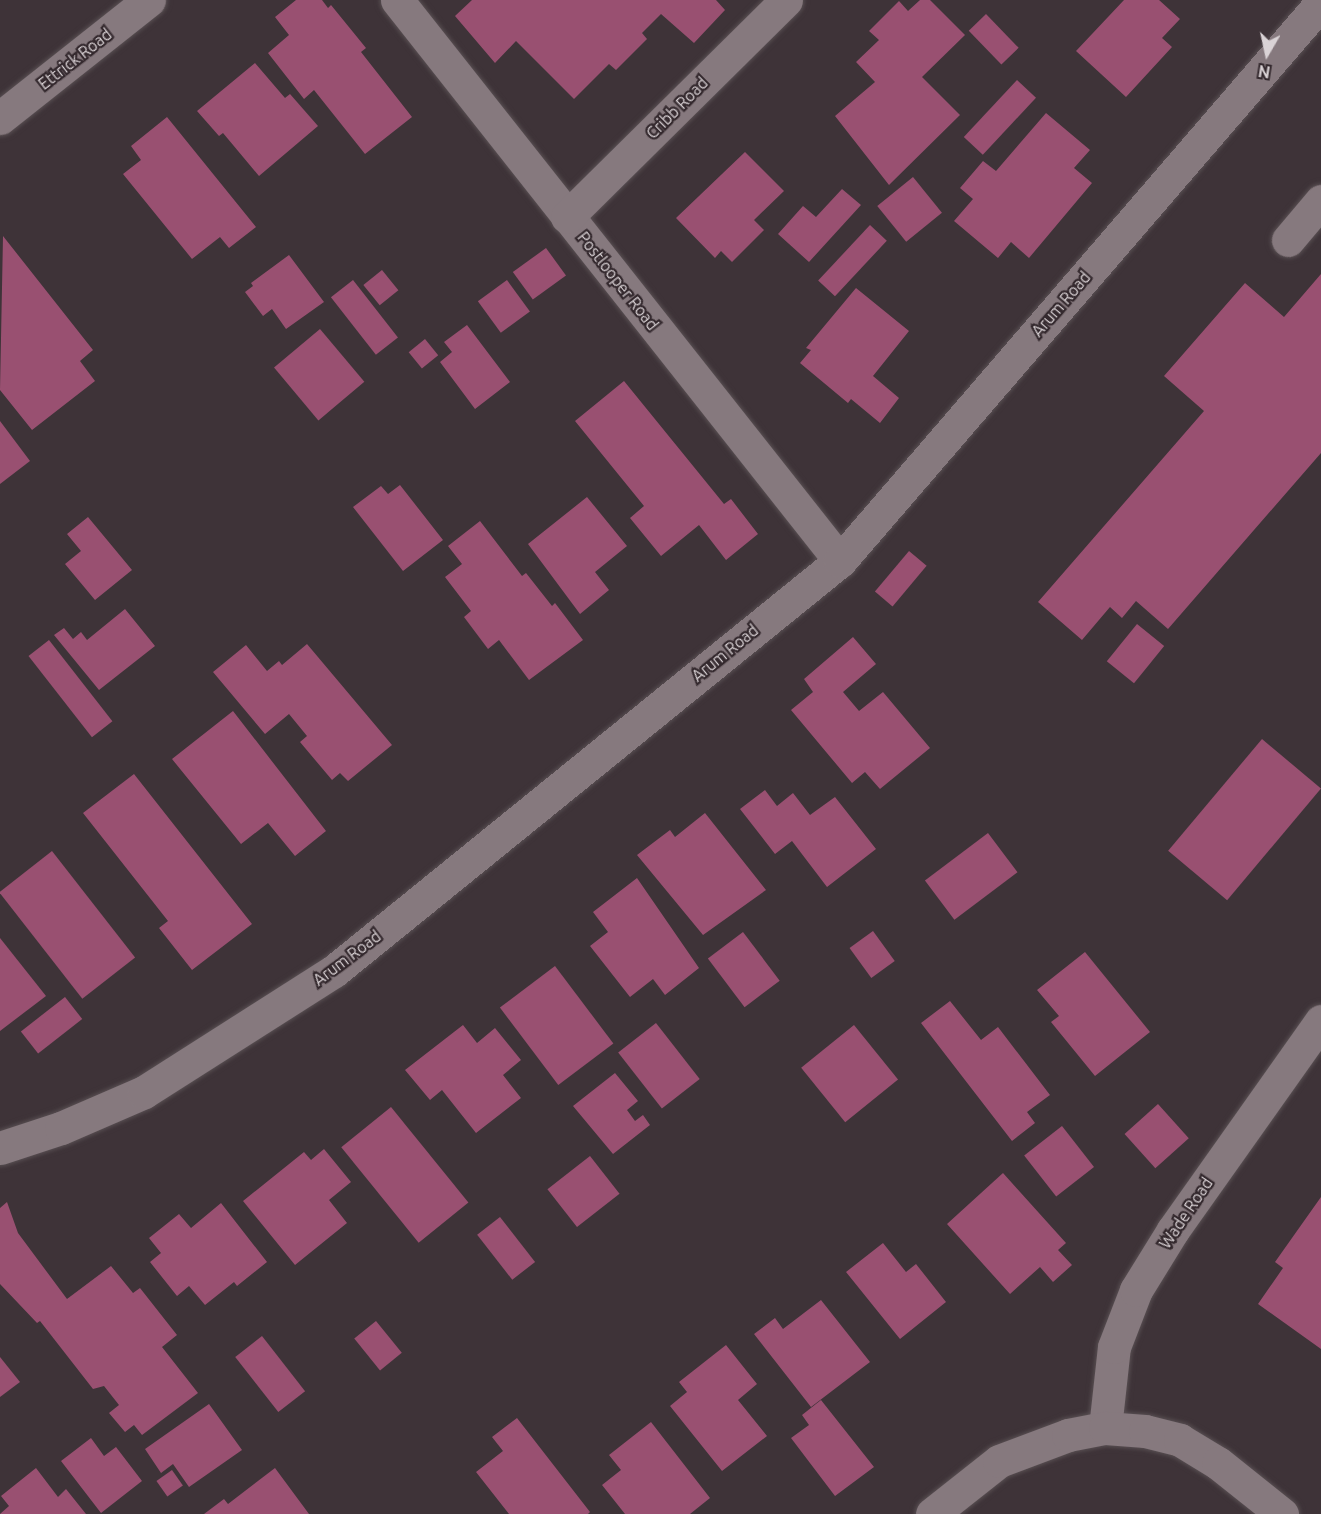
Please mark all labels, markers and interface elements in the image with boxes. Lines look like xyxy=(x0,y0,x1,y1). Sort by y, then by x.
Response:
street label: Ettrick Road xyxy=(35,24,115,94)
north arrow xyxy=(1237,24,1297,84)
text: N xyxy=(1257,62,1271,82)
street label: Cribb Road xyxy=(642,73,712,143)
street label: Postlooper Road xyxy=(574,228,662,334)
street label: Arum Road xyxy=(1028,268,1094,340)
street label: Arum Road xyxy=(688,620,762,686)
street label: Arum Road xyxy=(309,926,385,990)
street label: Wade Road xyxy=(1155,1174,1217,1252)

